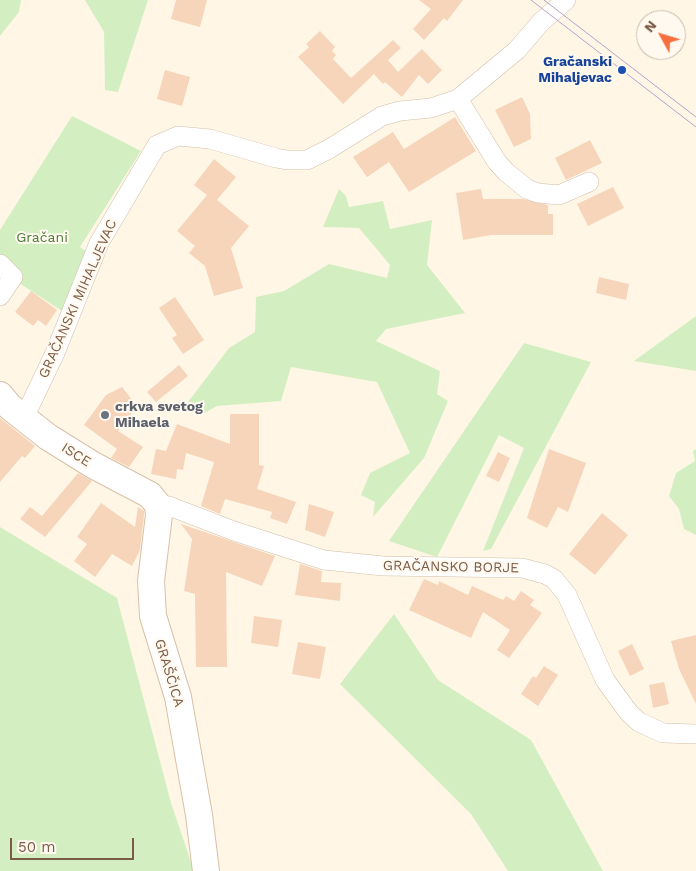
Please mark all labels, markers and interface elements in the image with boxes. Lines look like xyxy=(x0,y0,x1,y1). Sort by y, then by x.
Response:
north arrow xyxy=(636,10,686,60)
text: N xyxy=(641,17,660,35)
place label: Gračanski Mihaljevac xyxy=(538,54,612,86)
marker: Gračanski Mihaljevac xyxy=(616,64,628,76)
street label: GRAČANSKI MIHALJEVAC xyxy=(35,217,121,381)
park label: Gračani xyxy=(16,230,68,246)
place label: crkva svetog Mihaela xyxy=(115,399,203,432)
marker: crkva svetog Mihaela xyxy=(99,409,111,421)
street label: ISCE xyxy=(58,439,94,471)
street label: GRAČANSKO BORJE xyxy=(383,557,519,577)
street label: GRAŠČICA xyxy=(151,637,187,709)
scale bar xyxy=(12,828,136,860)
text: 50 m xyxy=(18,838,55,856)

